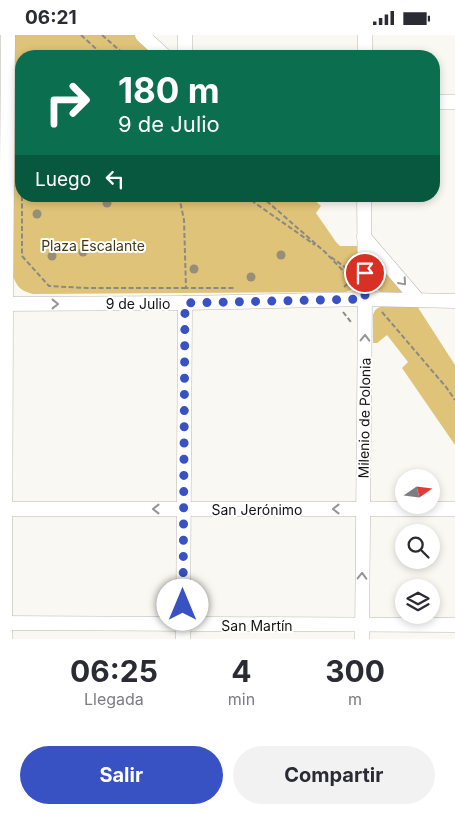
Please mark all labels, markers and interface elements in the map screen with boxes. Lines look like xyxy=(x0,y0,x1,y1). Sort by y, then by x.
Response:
text: 06:21 xyxy=(25,6,77,29)
text: 180 m xyxy=(118,69,220,111)
icon: right xyxy=(35,70,100,135)
text: 9 de Julio xyxy=(118,111,220,137)
icon: left xyxy=(101,165,129,193)
text: Luego xyxy=(35,168,91,191)
park label: Plaza Escalante xyxy=(41,237,145,254)
pin xyxy=(344,252,386,294)
icon: arrive xyxy=(351,259,379,287)
one-way arrow xyxy=(397,276,406,285)
street label: 9 de Julio xyxy=(106,295,170,312)
one-way arrow xyxy=(51,299,59,309)
one-way arrow xyxy=(360,333,370,341)
street label: Milenio de Polonia xyxy=(354,357,374,479)
north arrow xyxy=(395,469,440,514)
map controls xyxy=(395,469,440,624)
street label: San Jerónimo xyxy=(212,501,302,518)
one-way arrow xyxy=(152,504,160,514)
one-way arrow xyxy=(332,504,340,514)
button: search xyxy=(395,524,440,569)
one-way arrow xyxy=(357,572,368,580)
position arrow xyxy=(156,578,208,630)
button: layers xyxy=(395,579,440,624)
street label: San Martín xyxy=(221,617,293,634)
text: 06:25 xyxy=(70,653,158,689)
text: 4 xyxy=(231,653,252,689)
text: 300 xyxy=(325,653,385,689)
text: Llegada xyxy=(84,689,144,709)
text: min xyxy=(228,689,255,709)
text: m xyxy=(348,689,362,709)
button: Salir xyxy=(20,746,223,804)
button: Compartir xyxy=(233,746,435,804)

